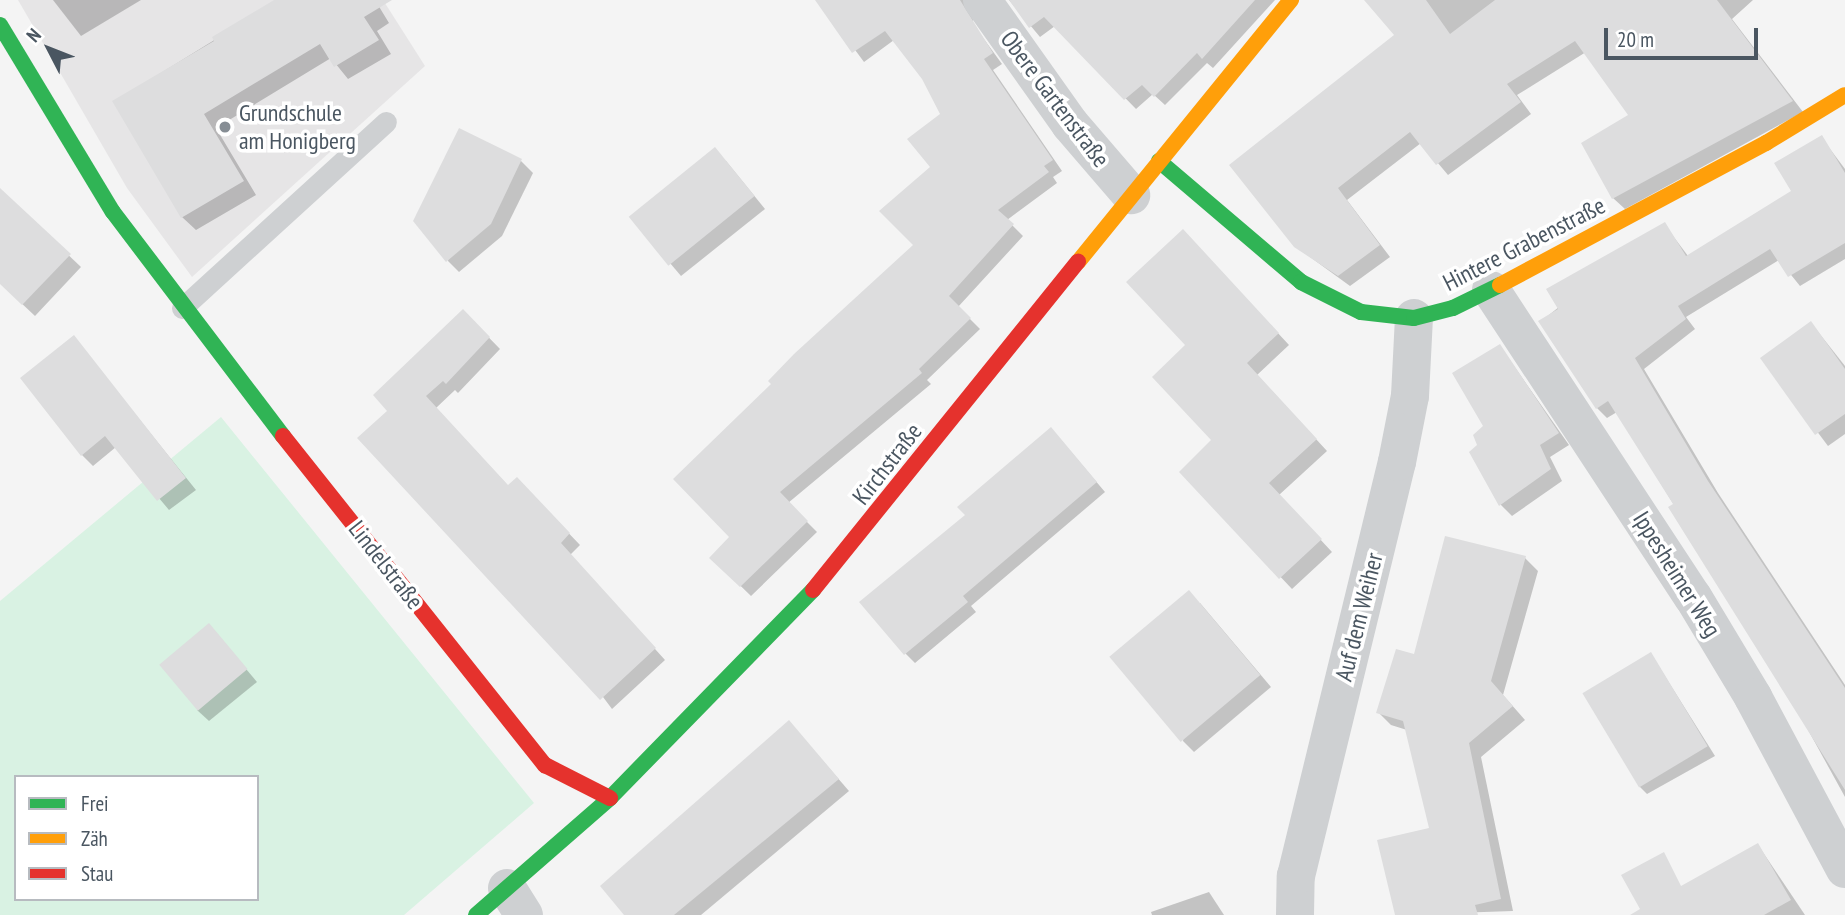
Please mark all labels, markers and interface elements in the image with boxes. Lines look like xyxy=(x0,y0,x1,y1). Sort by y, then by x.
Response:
north arrow xyxy=(14,14,84,84)
scale bar xyxy=(1607,14,1761,58)
text: N xyxy=(21,23,46,47)
street label: Obere Gartenstraße xyxy=(994,25,1116,173)
text: 20 m xyxy=(1617,26,1654,53)
place label: Grundschule am Honigberg xyxy=(239,99,356,155)
marker: Grundschule am Honigberg xyxy=(217,119,233,135)
street label: Hintere Grabenstraße xyxy=(1438,191,1610,297)
street label: Kirchstraße xyxy=(846,418,928,510)
street label: Ippesheimer Weg xyxy=(1627,506,1727,642)
street label: Lindelstraße xyxy=(343,515,429,615)
street label: Auf dem Weiher xyxy=(1329,550,1389,684)
legend xyxy=(14,775,259,901)
text: Frei xyxy=(81,790,109,817)
text: Zäh xyxy=(81,825,108,852)
text: Stau xyxy=(81,860,113,887)

